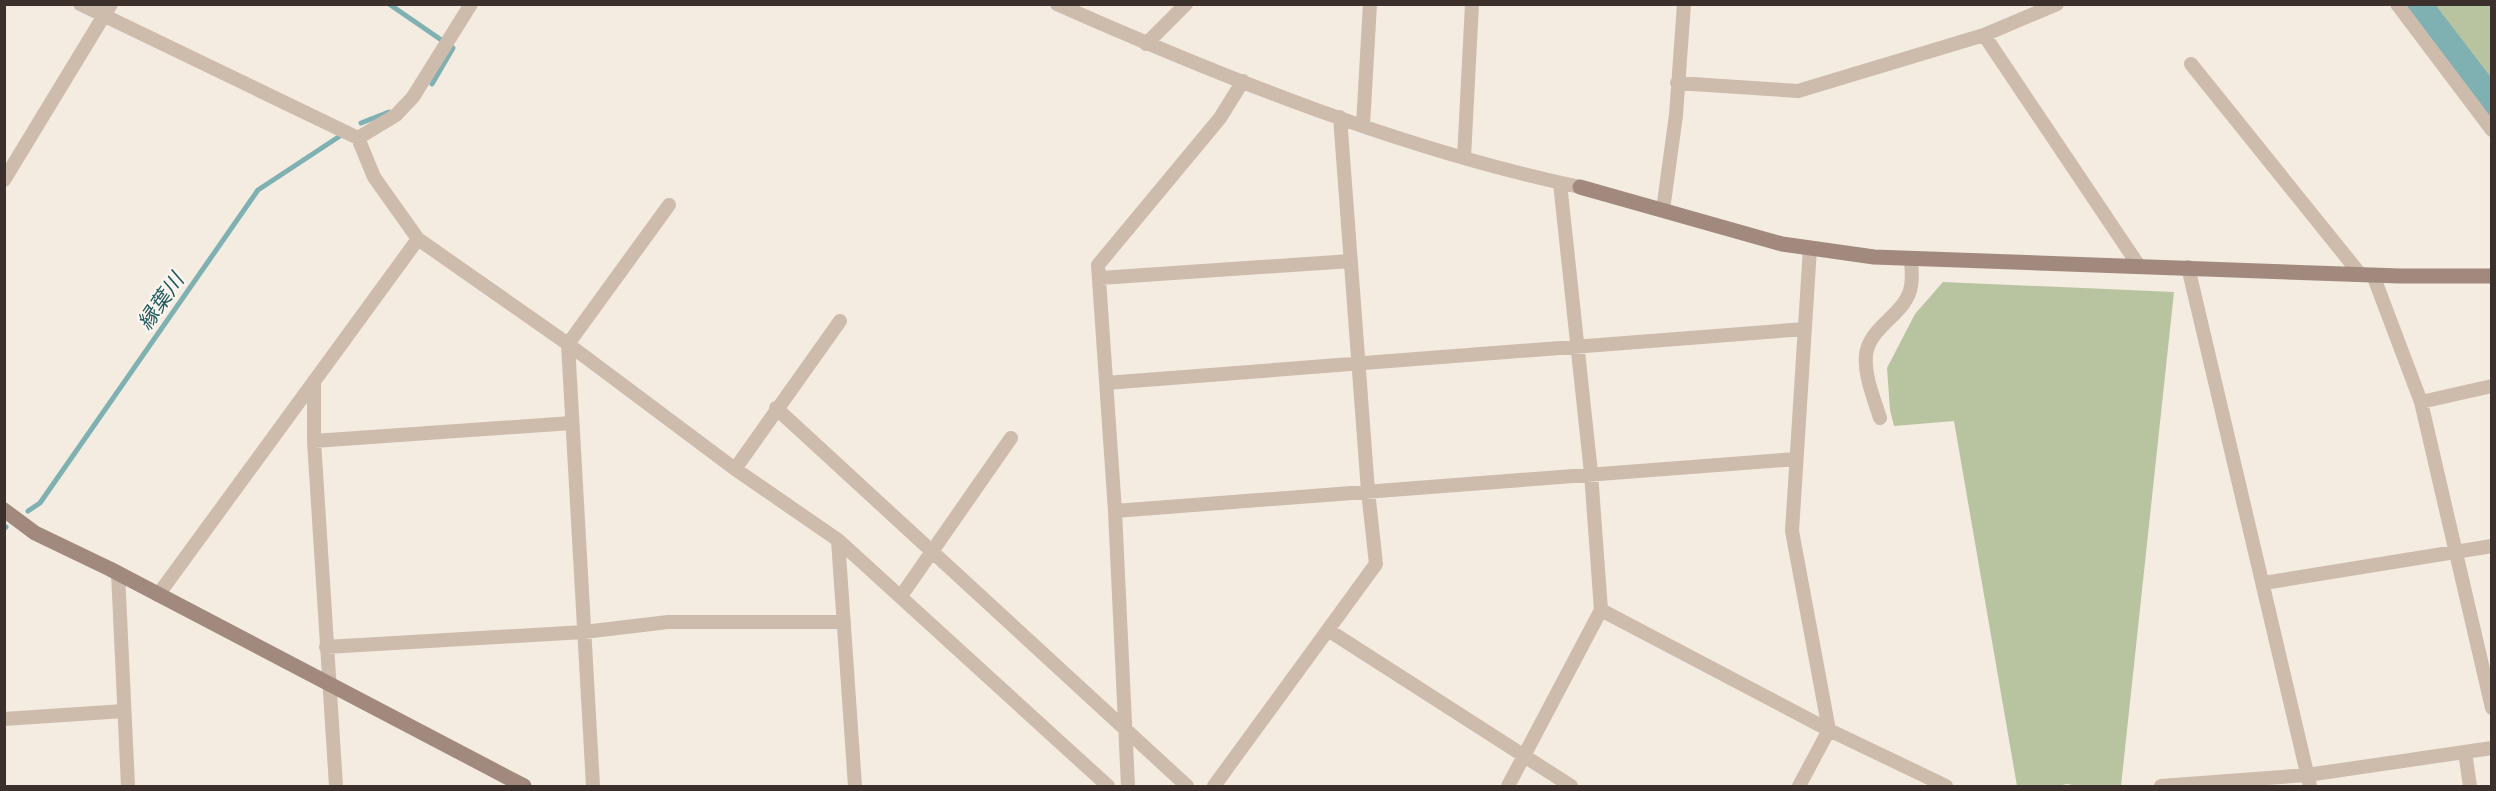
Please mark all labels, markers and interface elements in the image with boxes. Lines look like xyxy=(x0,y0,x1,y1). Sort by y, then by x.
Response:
water label: 縁葉川 xyxy=(131,266,190,334)

